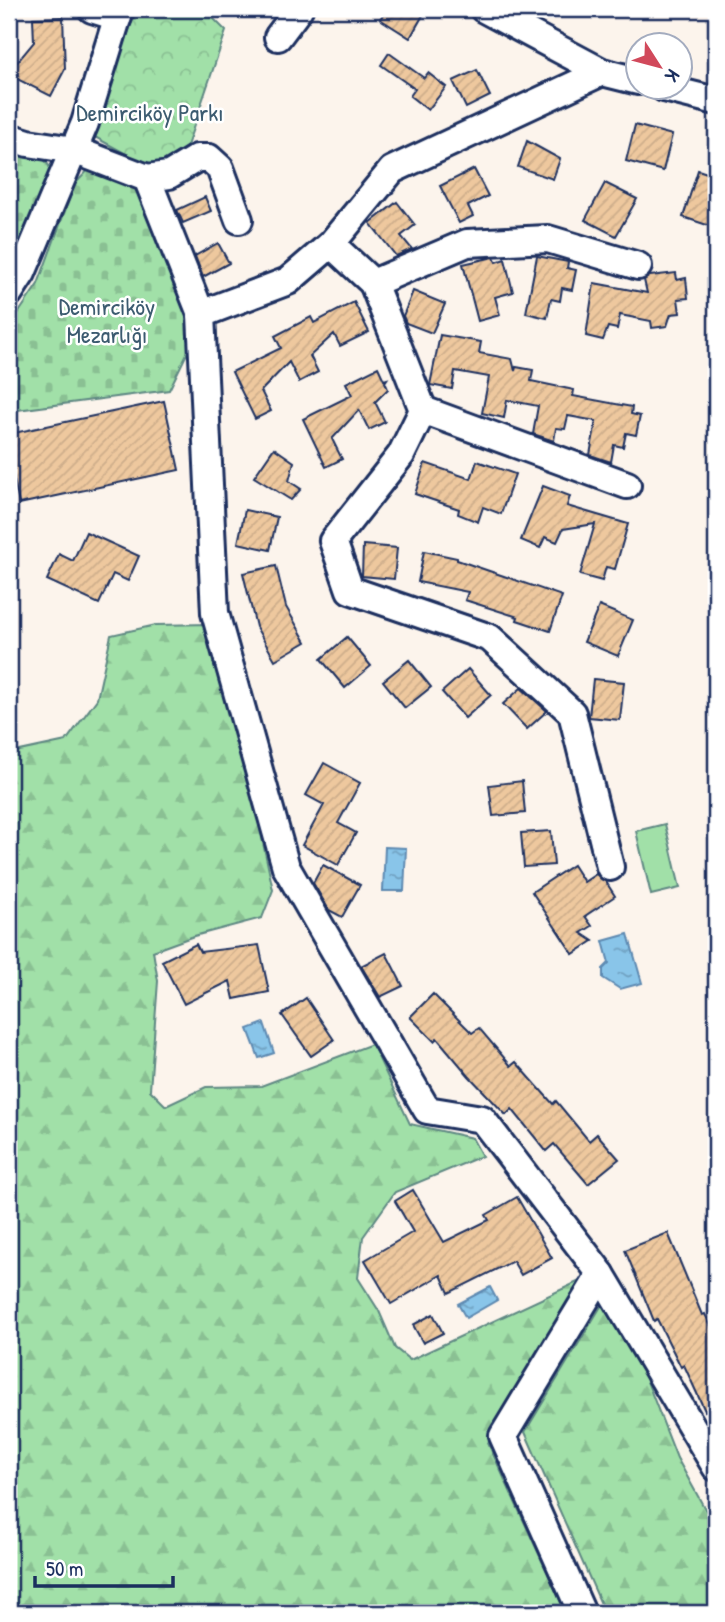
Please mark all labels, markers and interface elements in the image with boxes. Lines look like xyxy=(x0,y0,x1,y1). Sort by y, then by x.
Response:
north arrow xyxy=(624,32,694,102)
text: K xyxy=(659,64,686,88)
park label: Demirciköy Parkı xyxy=(76,96,224,128)
park label: Demirciköy Mezarlığı xyxy=(59,290,155,350)
scale bar xyxy=(35,1545,173,1589)
text: 50 m xyxy=(46,1554,83,1583)

